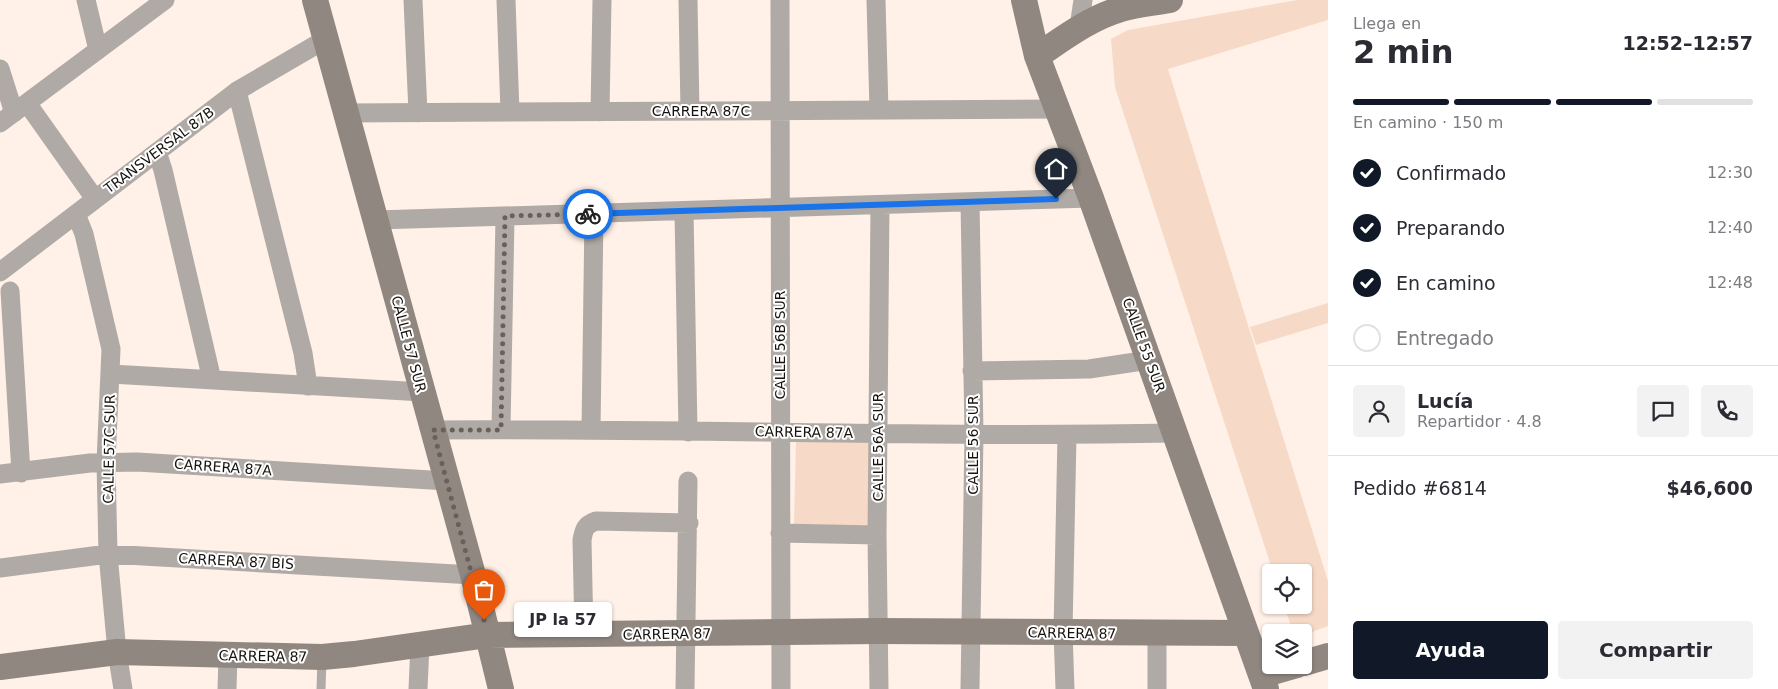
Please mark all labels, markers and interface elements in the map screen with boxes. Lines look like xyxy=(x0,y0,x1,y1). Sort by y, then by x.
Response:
text: Llega en xyxy=(1353,14,1421,33)
text: 12:52–12:57 xyxy=(1623,32,1753,54)
text: 2 min xyxy=(1353,33,1454,71)
street label: CARRERA 87C xyxy=(652,103,750,119)
street label: TRANSVERSAL 87B xyxy=(100,104,217,197)
text: En camino · 150 m xyxy=(1353,113,1503,132)
pin xyxy=(1035,148,1077,199)
icon: home xyxy=(1042,155,1070,183)
icon: check xyxy=(1353,159,1381,187)
text: Confirmado xyxy=(1396,162,1506,184)
text: 12:30 xyxy=(1707,163,1753,182)
courier xyxy=(563,189,613,239)
icon: bike xyxy=(574,200,602,228)
icon: check xyxy=(1353,214,1381,242)
text: Preparando xyxy=(1396,217,1505,239)
text: 12:40 xyxy=(1707,218,1753,237)
icon: check xyxy=(1353,269,1381,297)
text: En camino xyxy=(1396,272,1496,294)
text: 12:48 xyxy=(1707,273,1753,292)
street label: CALLE 56B SUR xyxy=(772,290,788,399)
street label: CALLE 57 SUR xyxy=(388,294,430,394)
street label: CALLE 55 SUR xyxy=(1119,296,1169,395)
text: Entregado xyxy=(1396,327,1494,349)
button: person xyxy=(1353,385,1405,437)
button: chat xyxy=(1637,385,1689,437)
button: phone xyxy=(1701,385,1753,437)
text: Lucía xyxy=(1417,390,1473,412)
street label: CALLE 56A SUR xyxy=(870,392,886,501)
street label: CALLE 57C SUR xyxy=(100,394,118,504)
street label: CALLE 56 SUR xyxy=(965,395,981,495)
text: Repartidor · 4.8 xyxy=(1417,412,1542,431)
street label: CARRERA 87A xyxy=(755,423,854,441)
street label: CARRERA 87A xyxy=(173,456,273,478)
text: Pedido #6814 xyxy=(1353,477,1487,499)
text: $46,600 xyxy=(1666,477,1753,499)
street label: CARRERA 87 BIS xyxy=(178,550,294,572)
map controls xyxy=(1262,564,1312,674)
button: locate xyxy=(1262,564,1312,614)
pin xyxy=(463,569,505,620)
icon: bag xyxy=(470,576,498,604)
callout: JP la 57 xyxy=(514,602,612,638)
text: JP la 57 xyxy=(529,610,597,629)
button: Ayuda xyxy=(1353,621,1548,679)
button: Compartir xyxy=(1558,621,1753,679)
street label: CARRERA 87 xyxy=(1028,624,1116,642)
button: layers xyxy=(1262,624,1312,674)
street label: CARRERA 87 xyxy=(623,625,711,643)
street label: CARRERA 87 xyxy=(219,647,307,665)

